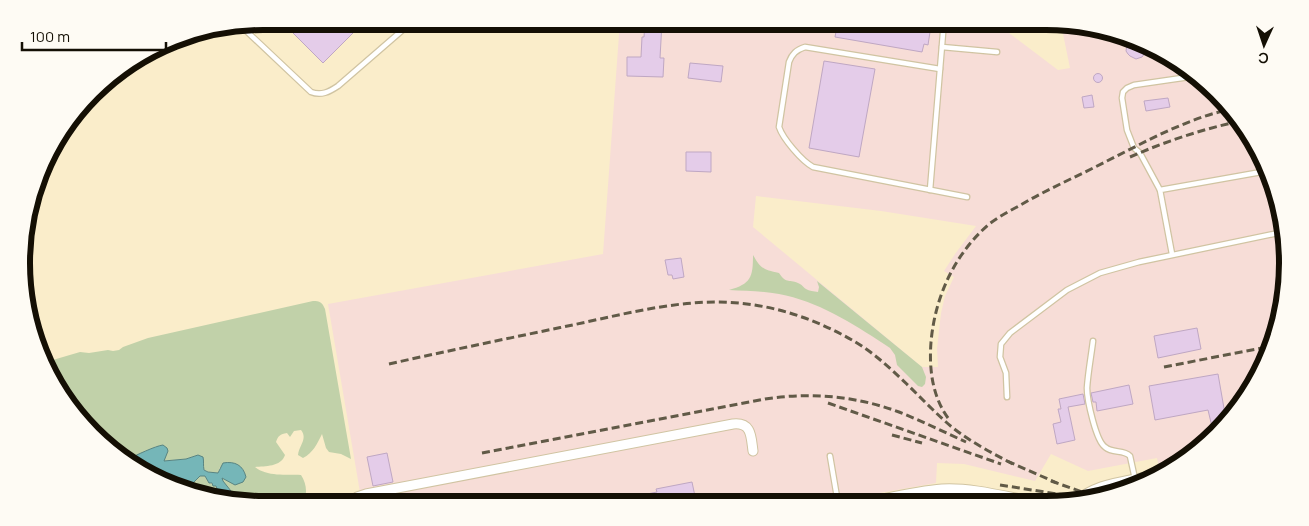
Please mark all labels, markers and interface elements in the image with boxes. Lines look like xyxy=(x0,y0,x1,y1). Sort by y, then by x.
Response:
scale bar xyxy=(22,20,166,52)
north arrow xyxy=(1239,20,1289,70)
text: 100 m xyxy=(30,26,70,47)
text: С xyxy=(1258,49,1269,68)

